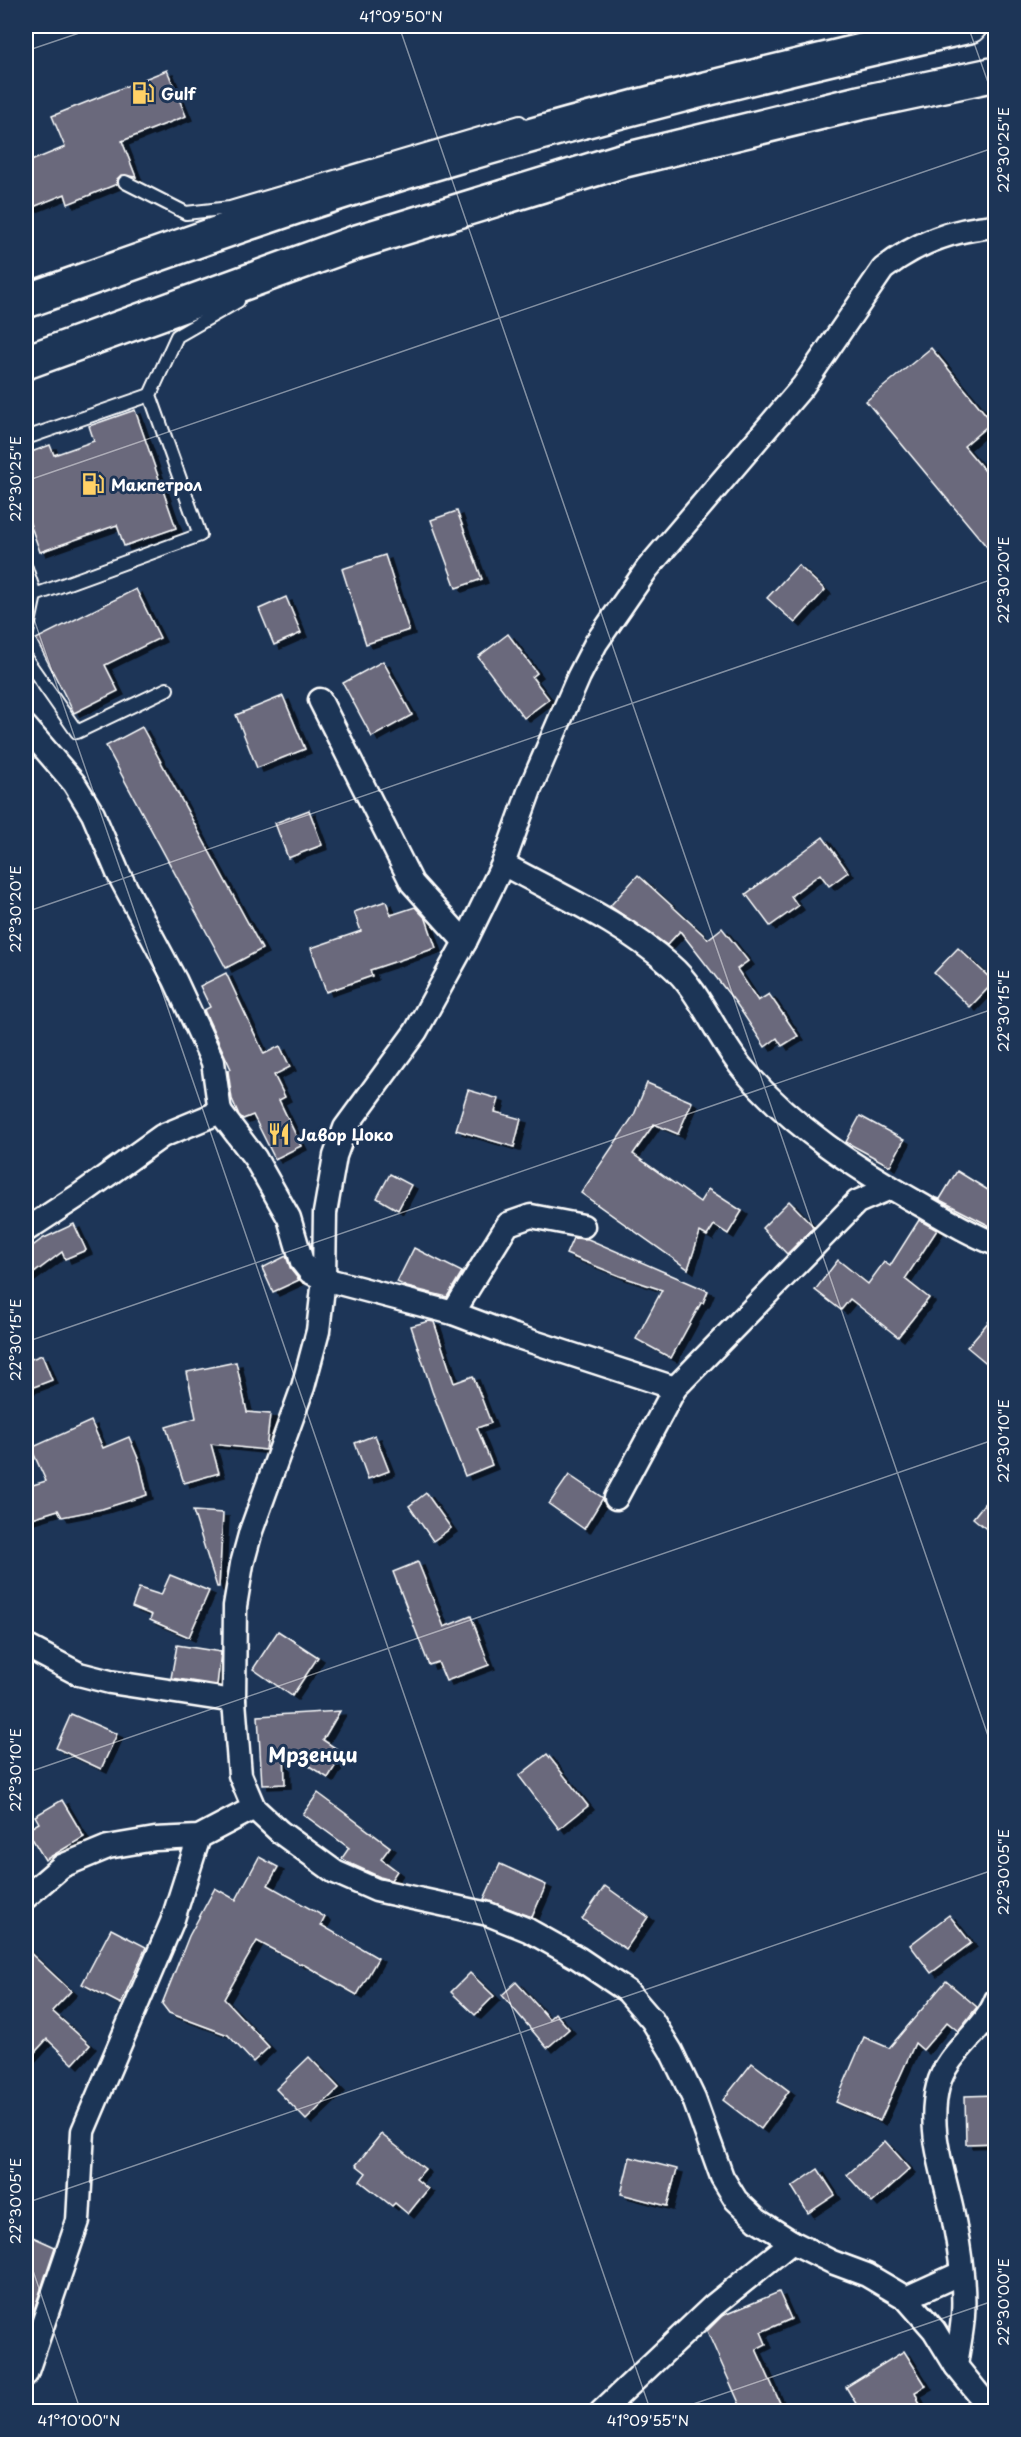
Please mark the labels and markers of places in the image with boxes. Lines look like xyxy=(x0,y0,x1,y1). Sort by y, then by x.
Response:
fuel station icon: Gulf xyxy=(130,80,156,106)
place label: Gulf xyxy=(161,81,197,105)
fuel station icon: Макпетрол xyxy=(80,471,106,497)
place label: Макпетрол xyxy=(111,472,202,496)
restaurant icon: Јавор Џоко xyxy=(266,1121,292,1147)
place label: Јавор Џоко xyxy=(297,1122,394,1146)

